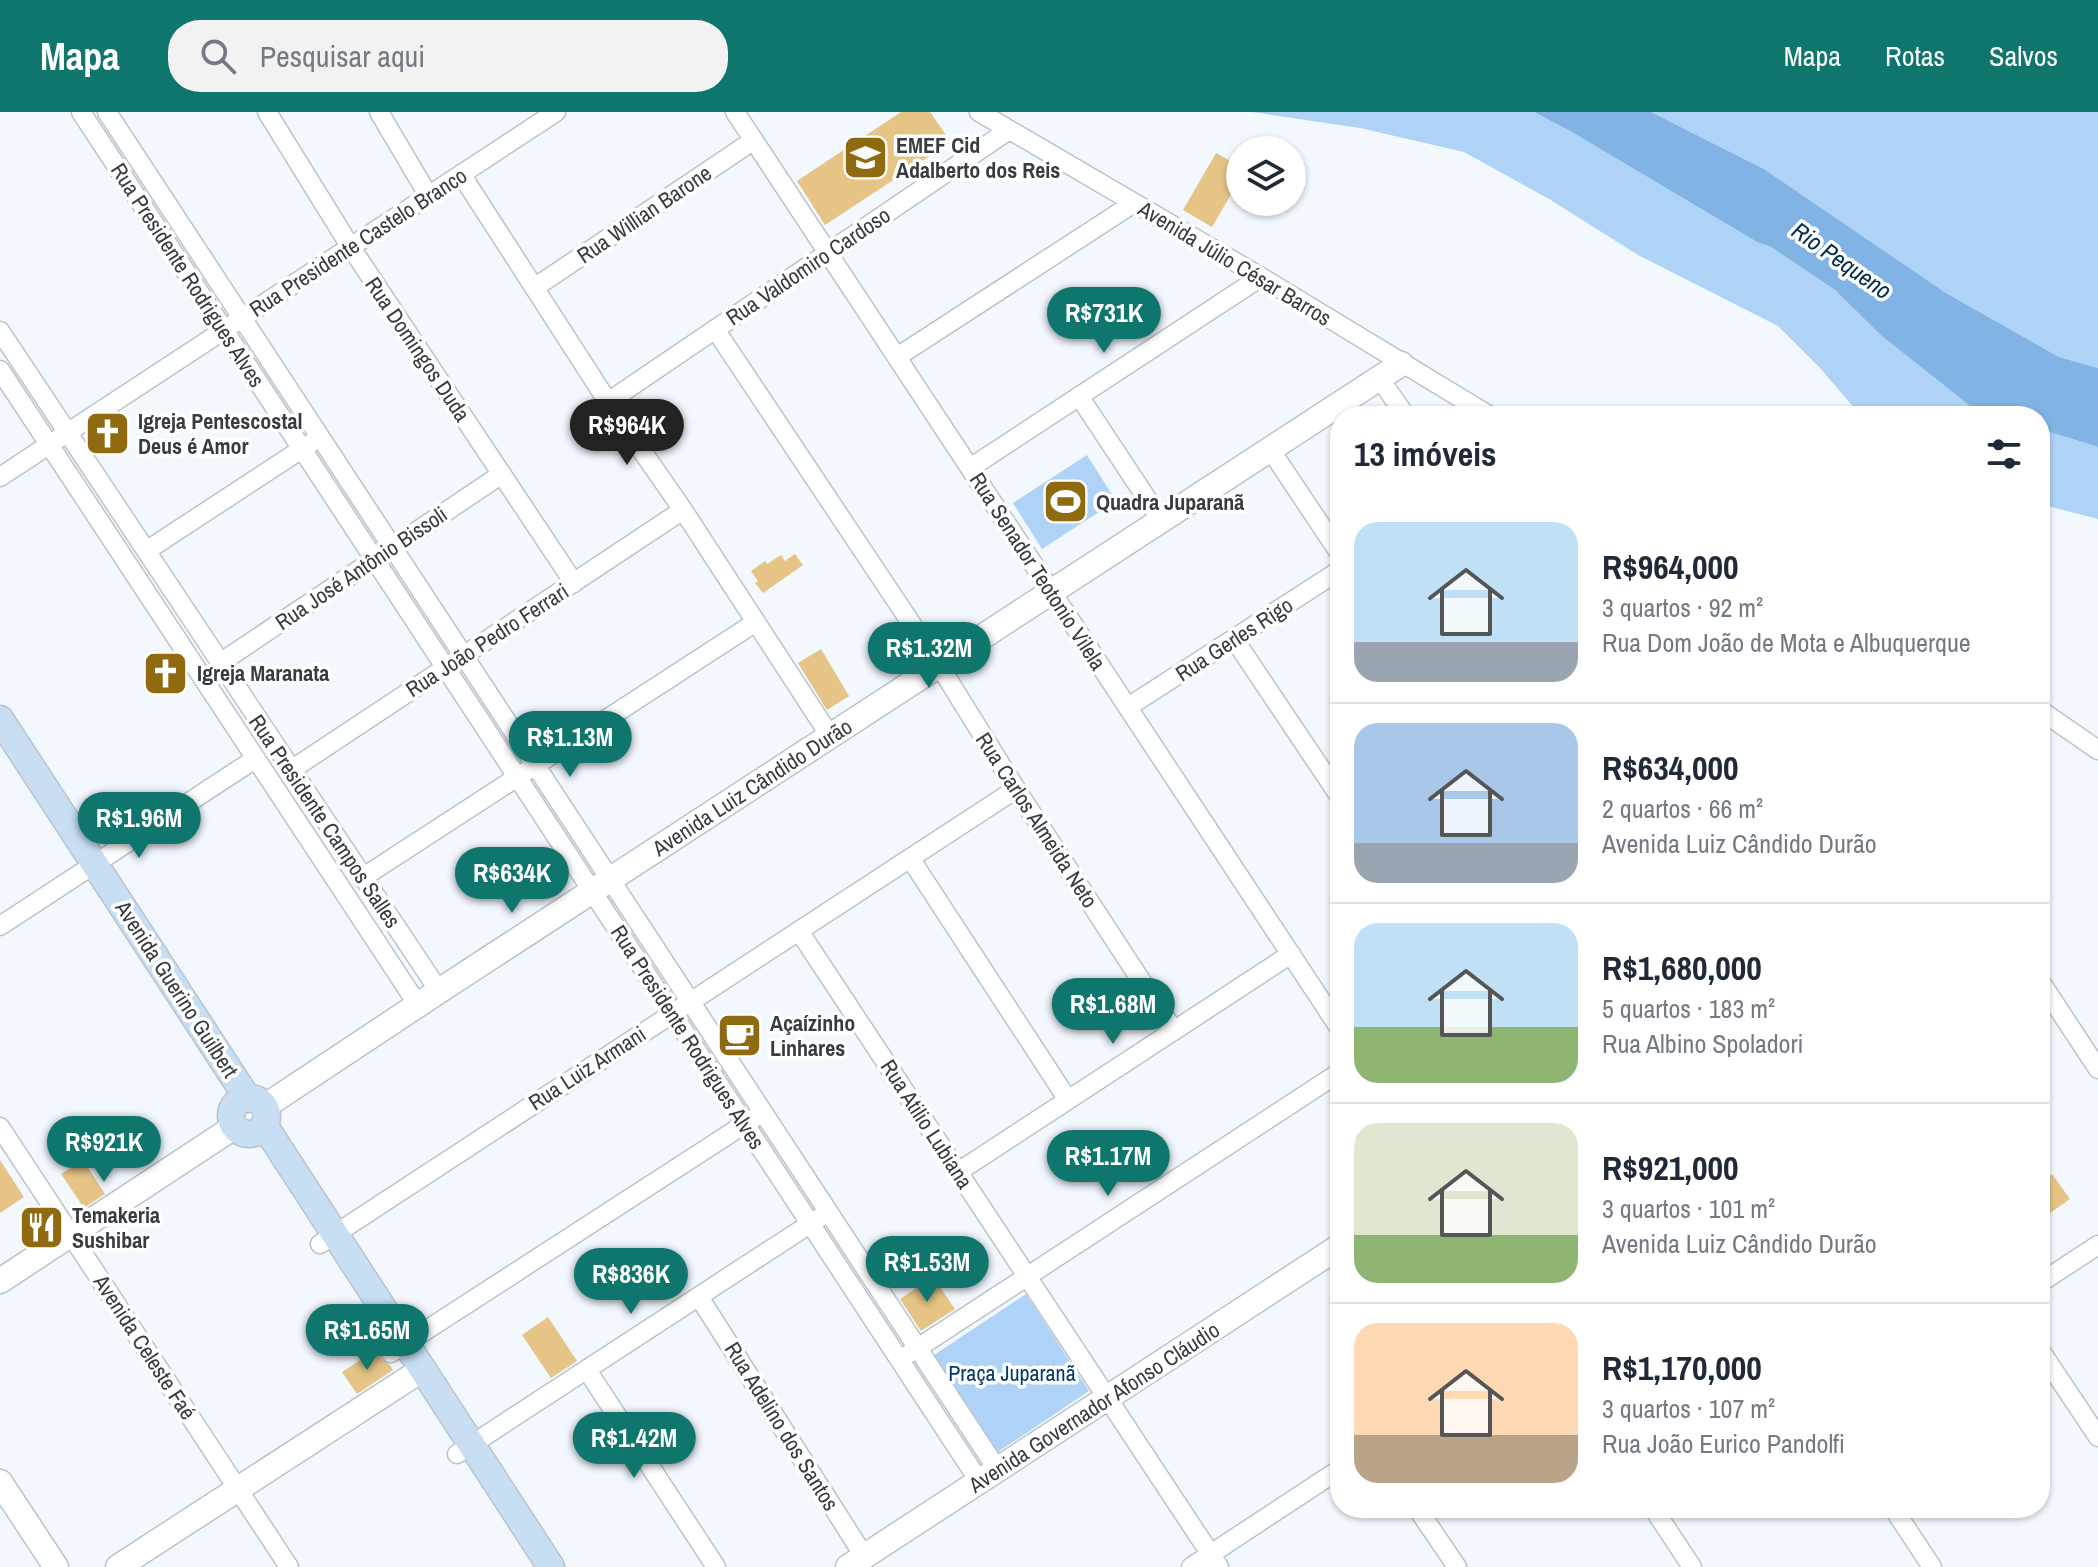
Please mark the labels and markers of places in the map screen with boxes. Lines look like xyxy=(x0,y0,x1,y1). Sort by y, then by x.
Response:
place label: EMEF Cid Adalberto dos Reis xyxy=(896,130,1060,185)
school or university icon: EMEF Cid Adalberto dos Reis xyxy=(841,134,889,182)
pin: R$731K xyxy=(1039,287,1169,355)
pin: R$964K xyxy=(562,399,692,467)
place label: Igreja Pentescostal Deus é Amor xyxy=(138,406,302,461)
church icon: Igreja Pentescostal Deus é Amor xyxy=(83,410,131,458)
sports icon: Quadra Juparanã xyxy=(1041,478,1089,526)
place label: Quadra Juparanã xyxy=(1096,487,1244,517)
pin: R$1.32M xyxy=(855,622,1003,690)
church icon: Igreja Maranata xyxy=(142,649,190,697)
place label: Igreja Maranata xyxy=(197,658,329,688)
pin: R$1.13M xyxy=(496,711,644,779)
pin: R$1.96M xyxy=(65,792,213,860)
pin: R$634K xyxy=(447,847,577,915)
pin: R$1.68M xyxy=(1039,978,1187,1046)
place label: Açaízinho Linhares xyxy=(770,1008,855,1063)
cafe icon: Açaízinho Linhares xyxy=(715,1012,763,1060)
pin: R$921K xyxy=(39,1116,169,1184)
pin: R$1.17M xyxy=(1034,1130,1182,1198)
place label: Temakeria Sushibar xyxy=(72,1200,160,1255)
restaurant icon: Temakeria Sushibar xyxy=(17,1204,65,1252)
pin: R$1.53M xyxy=(853,1236,1001,1304)
pin: R$836K xyxy=(566,1248,696,1316)
pin: R$1.65M xyxy=(293,1304,441,1372)
pin: R$1.42M xyxy=(560,1412,708,1480)

